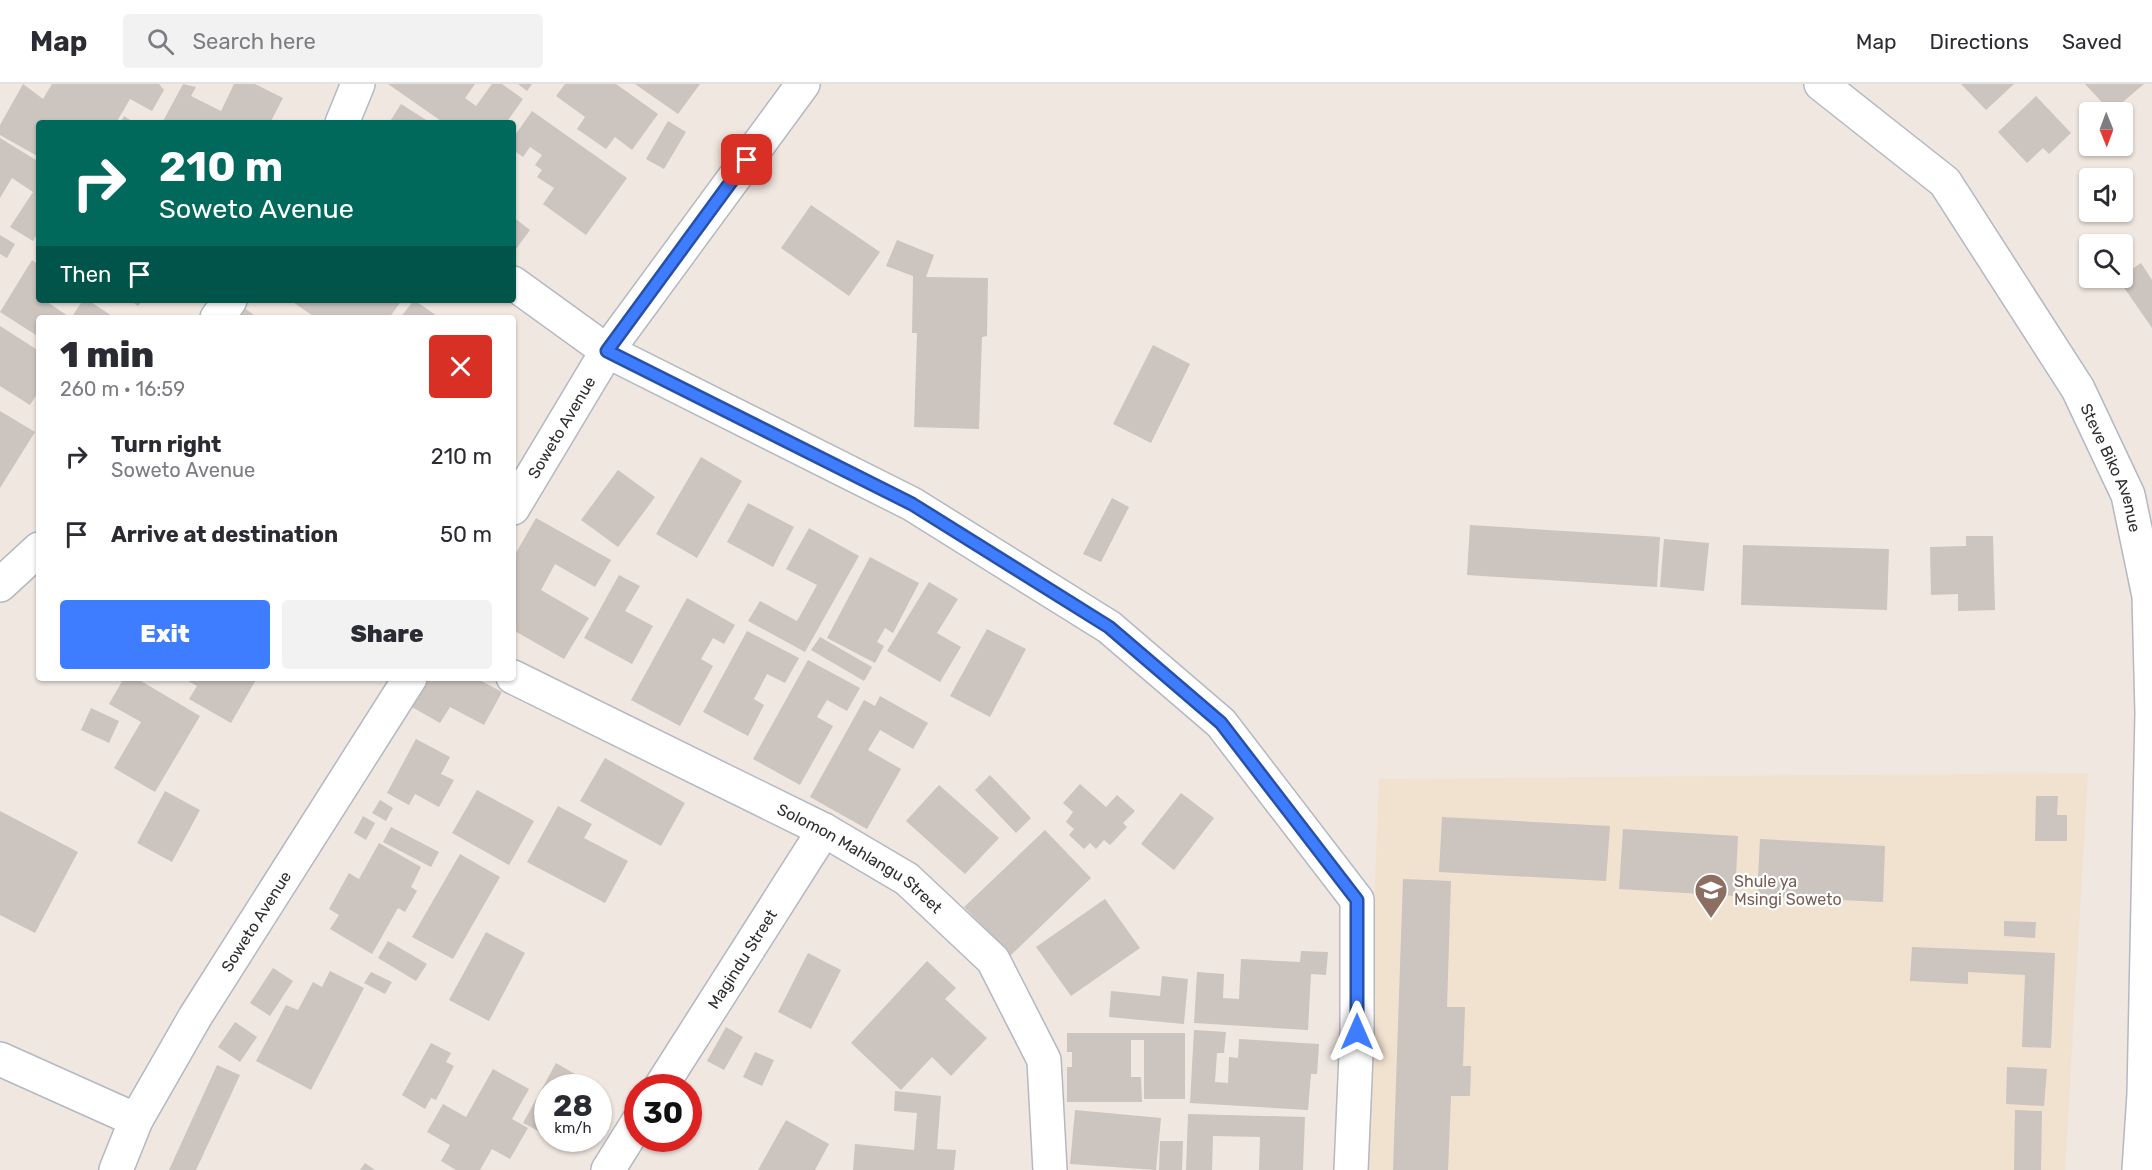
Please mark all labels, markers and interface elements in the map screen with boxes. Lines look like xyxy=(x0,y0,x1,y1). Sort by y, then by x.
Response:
search box xyxy=(123,14,543,68)
text: Map xyxy=(30,25,87,58)
icon: search xyxy=(144,25,177,58)
text: Search here xyxy=(192,28,316,55)
text: Map xyxy=(1856,29,1897,54)
text: Directions xyxy=(1930,29,2029,54)
text: Saved xyxy=(2062,29,2122,54)
north arrow xyxy=(2079,102,2133,156)
map controls xyxy=(2079,102,2133,288)
pin xyxy=(721,134,772,185)
text: 210 m xyxy=(159,142,283,192)
icon: arrive xyxy=(730,143,763,176)
icon: right xyxy=(60,144,138,222)
button: sound xyxy=(2079,168,2133,222)
text: Soweto Avenue xyxy=(159,193,354,225)
button: search xyxy=(2079,234,2133,288)
icon: arrive xyxy=(123,258,156,291)
text: Then xyxy=(60,261,111,288)
text: 1 min xyxy=(60,333,154,376)
button: close xyxy=(429,335,492,398)
street label: Soweto Avenue xyxy=(524,373,600,482)
text: 260 m · 16:59 xyxy=(60,377,185,401)
street label: Steve Biko Avenue xyxy=(2076,401,2144,534)
text: Turn right xyxy=(111,431,221,458)
icon: right xyxy=(60,440,93,473)
text: 210 m xyxy=(431,443,492,470)
text: Soweto Avenue xyxy=(111,458,255,482)
icon: arrive xyxy=(60,518,93,551)
text: Arrive at destination xyxy=(111,521,338,548)
text: 50 m xyxy=(440,521,492,548)
button: Exit xyxy=(60,600,270,669)
button: Share xyxy=(282,600,492,669)
street label: Solomon Mahlangu Street xyxy=(774,799,946,917)
street label: Soweto Avenue xyxy=(217,868,295,975)
school or university icon: Shule ya Msingi Soweto xyxy=(1693,872,1729,919)
place label: Shule ya Msingi Soweto xyxy=(1734,872,1842,909)
street label: Magindu Street xyxy=(704,906,781,1012)
position arrow xyxy=(1325,1000,1389,1064)
speed limit sign: 30 xyxy=(624,1074,702,1152)
text: 28 xyxy=(553,1088,593,1124)
text: km/h xyxy=(554,1119,592,1137)

